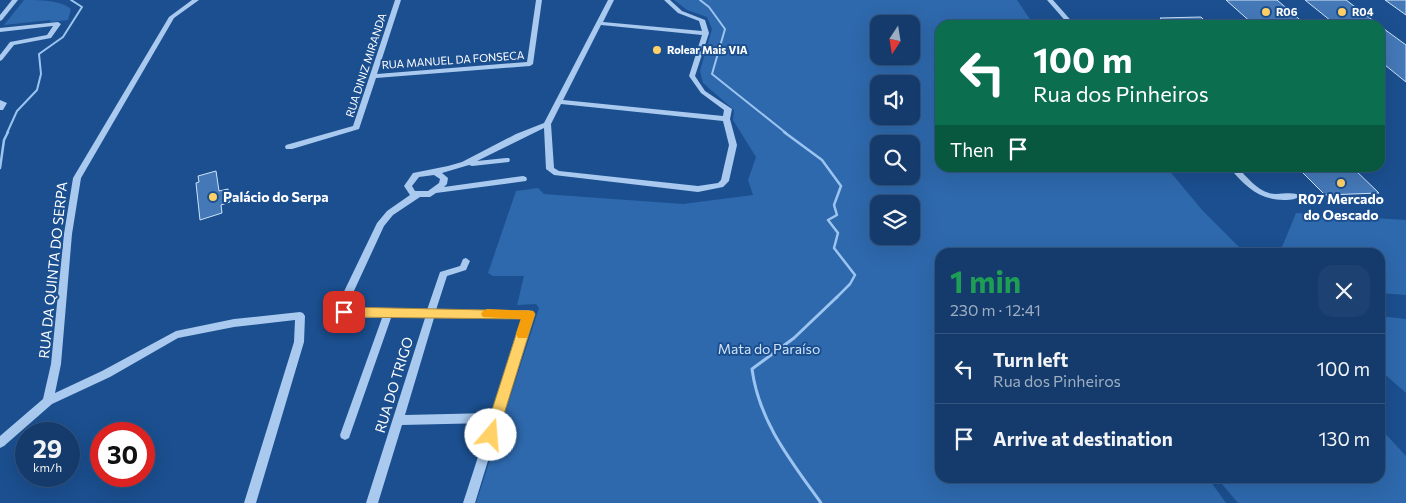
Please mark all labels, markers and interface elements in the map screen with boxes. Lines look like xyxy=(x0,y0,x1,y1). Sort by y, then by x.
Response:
place label: R06 xyxy=(1276,5,1298,18)
place label: R04 xyxy=(1352,5,1374,18)
marker: R06 xyxy=(1260,6,1272,18)
marker: R04 xyxy=(1336,6,1348,18)
street label: RUA DINIZ MIRANDA xyxy=(343,11,389,119)
north arrow xyxy=(870,15,920,65)
map controls xyxy=(870,15,920,245)
text: 100 m xyxy=(1033,37,1133,80)
icon: left xyxy=(950,40,1015,105)
place label: Rolear Mais VIA xyxy=(667,43,748,56)
marker: Rolear Mais VIA xyxy=(651,44,663,56)
street label: RUA MANUEL DA FONSECA xyxy=(381,48,525,71)
button: sound xyxy=(870,75,920,125)
text: Rua dos Pinheiros xyxy=(1033,80,1209,107)
button: search xyxy=(870,135,920,185)
icon: arrive xyxy=(1004,135,1032,163)
text: Then xyxy=(950,138,994,161)
marker: R07 Mercado do Oescado xyxy=(1335,177,1347,189)
street label: RUA DA QUINTA DO SERPA xyxy=(35,180,70,359)
place label: Palácio do Serpa xyxy=(223,188,329,205)
place label: R07 Mercado do Oescado xyxy=(1298,190,1384,223)
marker: Palácio do Serpa xyxy=(207,191,219,203)
button: layers xyxy=(870,195,920,245)
text: 1 min xyxy=(950,262,1021,299)
button: close xyxy=(1318,265,1370,317)
pin xyxy=(323,291,365,333)
icon: arrive xyxy=(330,298,358,326)
text: 230 m · 12:41 xyxy=(950,300,1041,319)
street label: RUA DO TRIGO xyxy=(371,335,416,435)
park label: Mata do Paraíso xyxy=(718,340,820,357)
text: Turn left xyxy=(993,348,1068,371)
icon: left xyxy=(950,355,978,383)
text: 100 m xyxy=(1317,357,1370,380)
text: Rua dos Pinheiros xyxy=(993,371,1121,390)
position arrow xyxy=(464,408,516,460)
speed limit sign: 30 xyxy=(90,422,155,487)
icon: arrive xyxy=(950,425,978,453)
text: Arrive at destination xyxy=(993,427,1173,450)
text: 130 m xyxy=(1318,427,1370,450)
text: 29 xyxy=(33,433,62,463)
text: km/h xyxy=(33,460,62,474)

